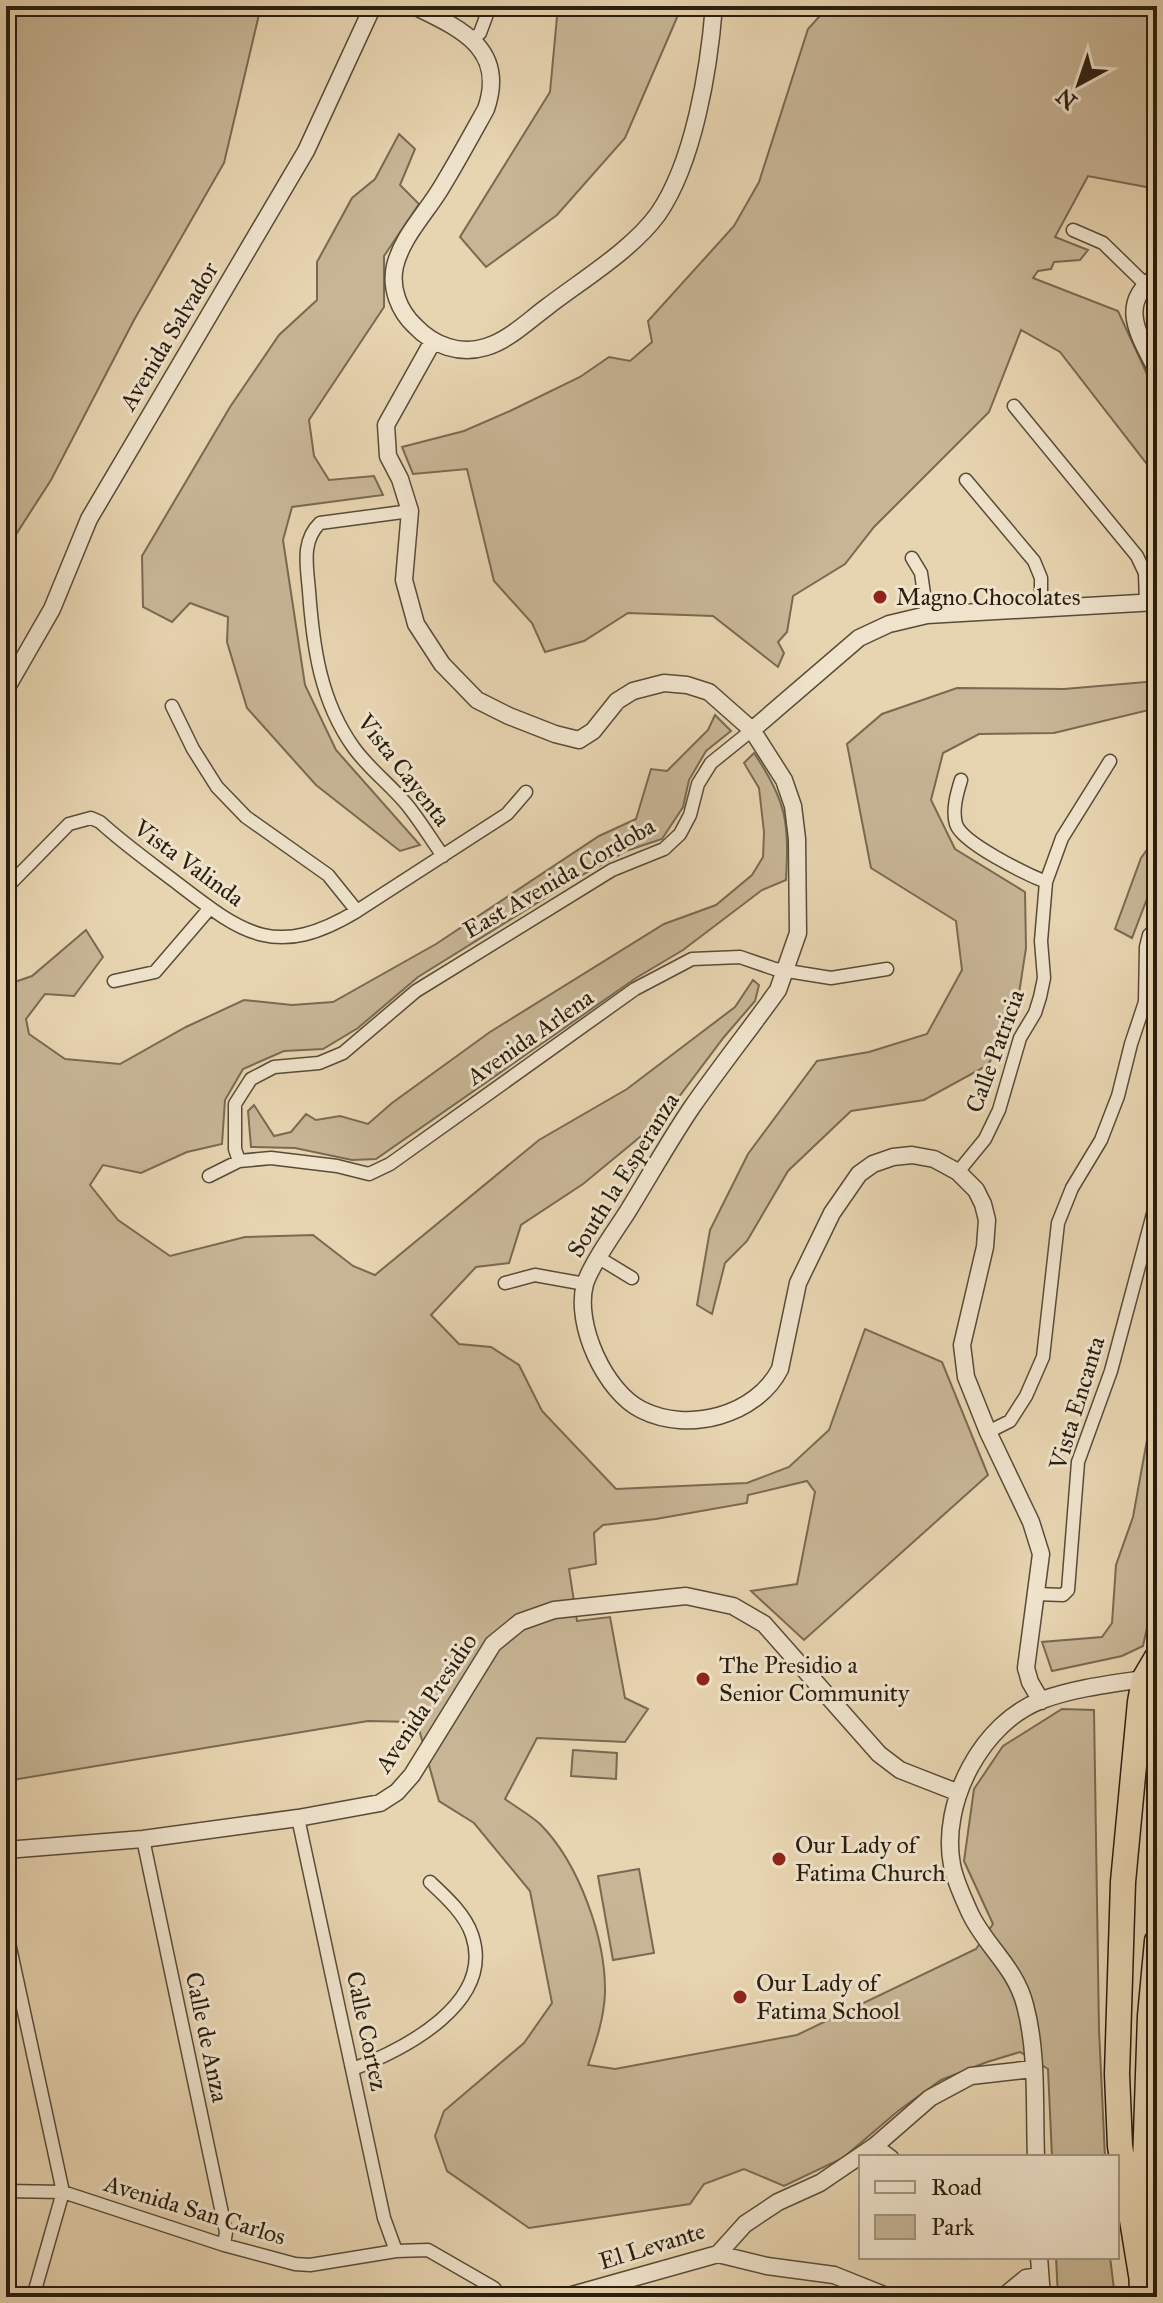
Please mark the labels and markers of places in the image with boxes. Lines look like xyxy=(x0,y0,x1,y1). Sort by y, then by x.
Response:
place label: Magno Chocolates xyxy=(896,582,1081,612)
marker: Magno Chocolates xyxy=(871,588,889,606)
place label: The Presidio a Senior Community xyxy=(719,1650,910,1708)
marker: The Presidio a Senior Community xyxy=(694,1670,712,1688)
place label: Our Lady of Fatima Church xyxy=(795,1830,946,1888)
marker: Our Lady of Fatima Church xyxy=(770,1850,788,1868)
place label: Our Lady of Fatima School xyxy=(756,1968,900,2026)
marker: Our Lady of Fatima School xyxy=(731,1988,749,2006)

